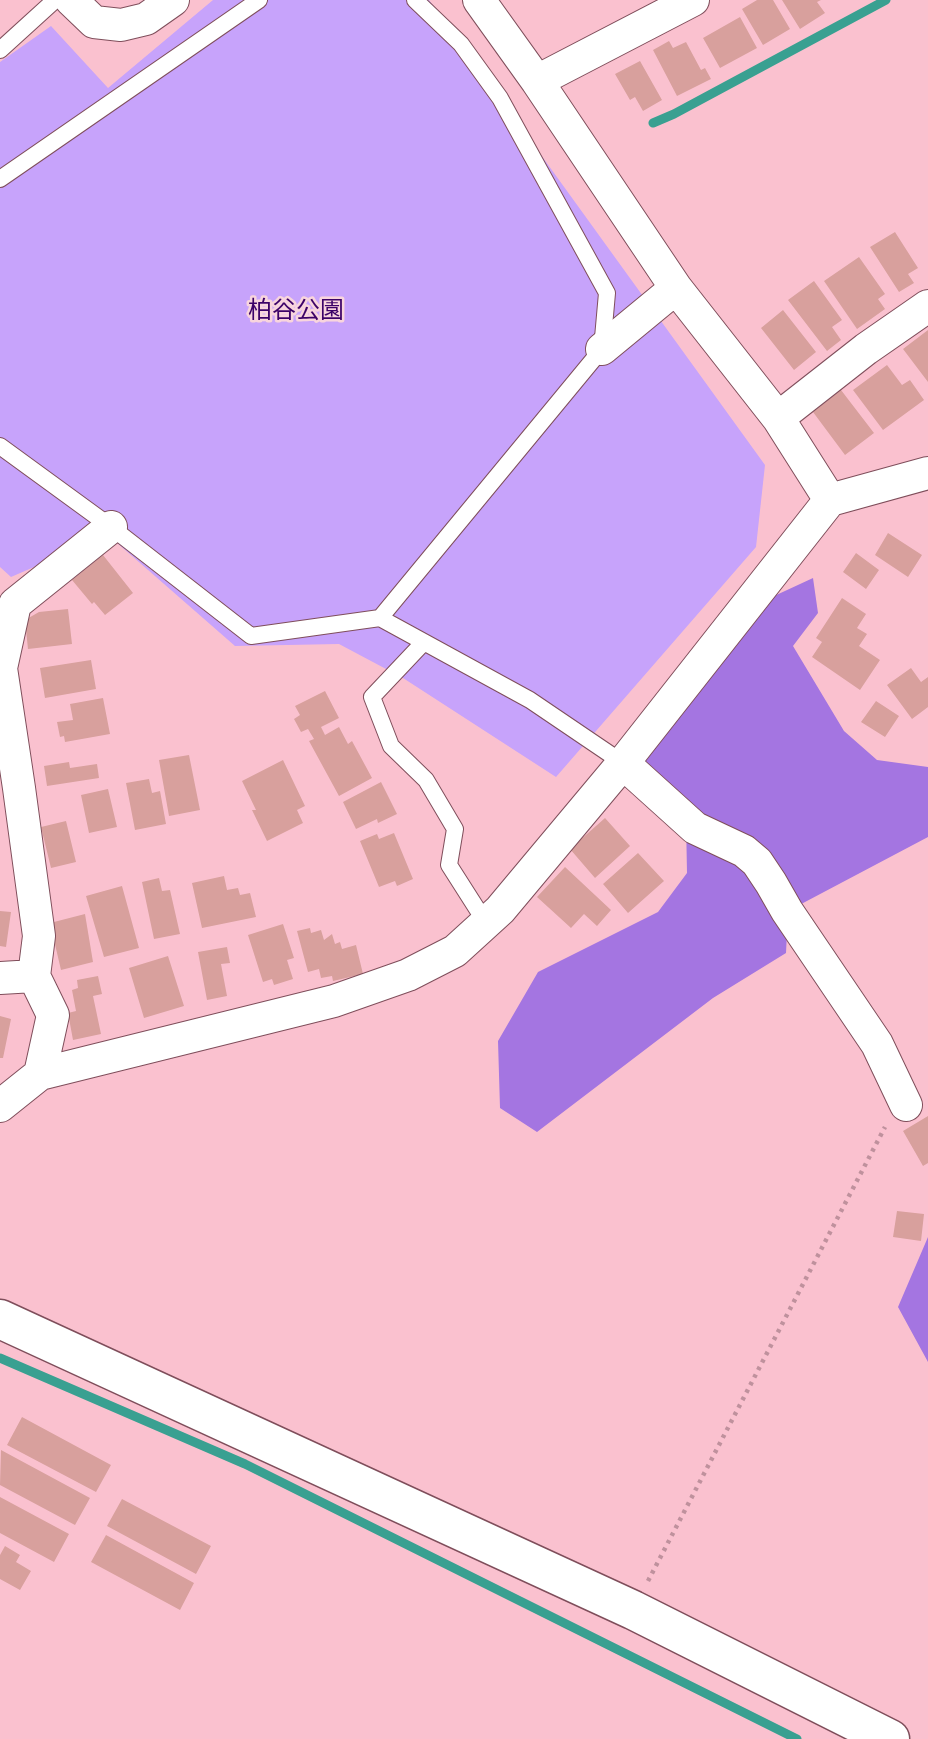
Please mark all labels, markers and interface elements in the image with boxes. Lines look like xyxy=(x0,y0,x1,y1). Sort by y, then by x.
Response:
park label: 柏谷公園 xyxy=(248,297,344,325)

